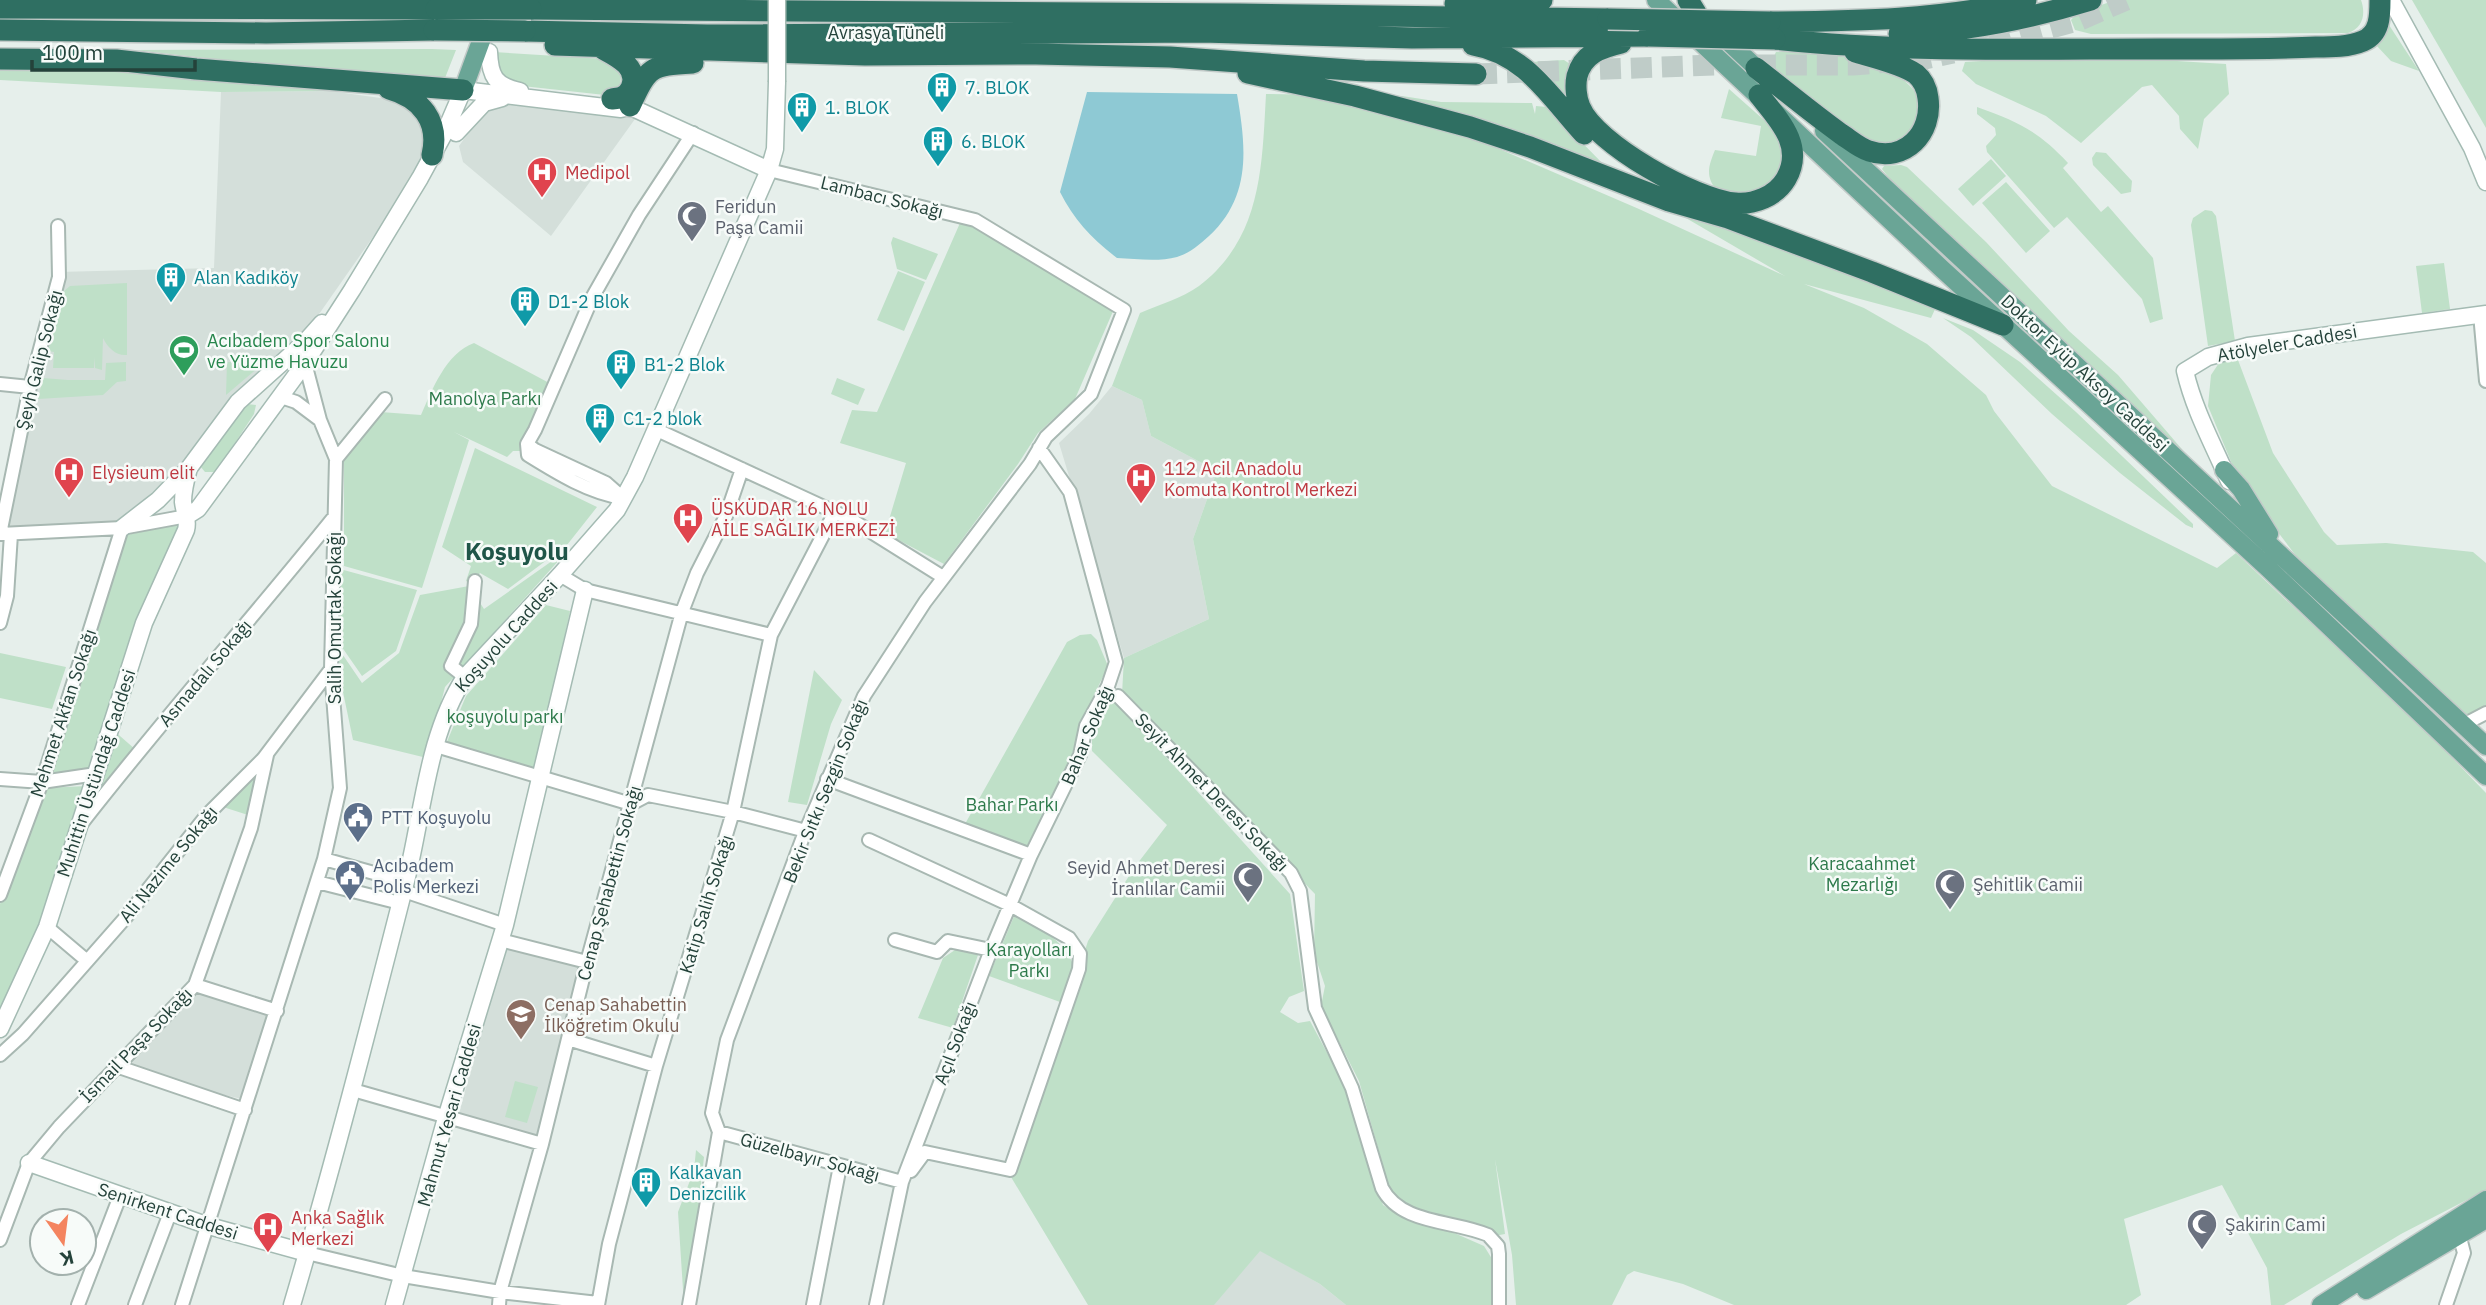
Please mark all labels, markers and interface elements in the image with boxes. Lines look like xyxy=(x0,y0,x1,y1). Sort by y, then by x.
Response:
street label: Avrasya Tüneli xyxy=(828,21,944,44)
scale bar xyxy=(32,28,194,72)
text: 100 m xyxy=(42,38,103,66)
building icon: 7. BLOK xyxy=(925,70,959,114)
place label: 7. BLOK xyxy=(965,76,1030,99)
building icon: 1. BLOK xyxy=(785,90,819,134)
place label: 1. BLOK xyxy=(825,96,890,119)
building icon: 6. BLOK xyxy=(921,124,955,168)
place label: 6. BLOK xyxy=(961,130,1026,153)
hospital icon: Medipol xyxy=(525,155,559,199)
place label: Medipol xyxy=(565,161,630,184)
street label: Lambacı Sokağı xyxy=(818,171,946,223)
place label: Feridun Paşa Camii xyxy=(715,195,803,239)
mosque icon: Feridun Paşa Camii xyxy=(675,199,709,243)
building icon: Alan Kadıköy xyxy=(154,260,188,304)
place label: Alan Kadıköy xyxy=(194,266,298,289)
building icon: D1-2 Blok xyxy=(508,284,542,328)
street label: Şeyh Galip Sokağı xyxy=(10,288,68,432)
street label: Doktor Eyüp Aksoy Caddesi xyxy=(1996,289,2174,457)
place label: D1-2 Blok xyxy=(548,290,630,313)
street label: Atölyeler Caddesi xyxy=(2215,319,2359,367)
place label: Acıbadem Spor Salonu ve Yüzme Havuzu xyxy=(207,329,390,373)
sports icon: Acıbadem Spor Salonu ve Yüzme Havuzu xyxy=(167,333,201,377)
building icon: B1-2 Blok xyxy=(604,347,638,391)
place label: B1-2 Blok xyxy=(644,353,726,376)
park label: Manolya Parkı xyxy=(429,387,541,410)
building icon: C1-2 blok xyxy=(583,401,617,445)
place label: C1-2 blok xyxy=(623,407,703,430)
hospital icon: Elysieum elit xyxy=(52,455,86,499)
place label: 112 Acil Anadolu Komuta Kontrol Merkezi xyxy=(1164,457,1357,501)
place label: Elysieum elit xyxy=(92,461,195,484)
hospital icon: 112 Acil Anadolu Komuta Kontrol Merkezi xyxy=(1124,461,1158,505)
place label: ÜSKÜDAR 16 NOLU AİLE SAĞLIK MERKEZİ xyxy=(711,497,896,541)
hospital icon: ÜSKÜDAR 16 NOLU AİLE SAĞLIK MERKEZİ xyxy=(671,501,705,545)
street label: Salih Omurtak Sokağı xyxy=(323,532,346,704)
district label: Koşuyolu xyxy=(465,535,569,567)
street label: Koşuyolu Caddesi xyxy=(450,575,562,697)
street label: Asmadalı Sokağı xyxy=(153,615,257,731)
street label: Mehmet Akfan Sokağı xyxy=(25,626,101,800)
street label: Muhittin Üstündağ Caddesi xyxy=(51,666,141,880)
street label: Bahar Sokağı xyxy=(1056,682,1118,788)
street label: Bekir Sıtkı Sezgin Sokağı xyxy=(778,696,872,886)
park label: koşuyolu parkı xyxy=(446,705,564,728)
street label: Seyit Ahmet Deresi Sokağı xyxy=(1130,708,1294,876)
street label: Cenap Şehabettin Sokağı xyxy=(572,783,646,983)
park label: Bahar Parkı xyxy=(966,793,1059,816)
public building icon: PTT Koşuyolu xyxy=(341,800,375,844)
street label: Ali Nazime Sokağı xyxy=(114,801,222,927)
place label: PTT Koşuyolu xyxy=(381,806,491,829)
street label: Katip Salih Sokağı xyxy=(674,832,738,976)
park label: Karacaahmet Mezarlığı xyxy=(1808,852,1916,896)
place label: Acıbadem Polis Merkezi xyxy=(373,854,479,898)
place label: Seyid Ahmet Deresi İranlılar Camii xyxy=(1067,856,1225,900)
public building icon: Acıbadem Polis Merkezi xyxy=(333,858,367,902)
mosque icon: Seyid Ahmet Deresi İranlılar Camii xyxy=(1231,860,1265,904)
mosque icon: Şehitlik Camii xyxy=(1933,867,1967,911)
place label: Şehitlik Camii xyxy=(1973,873,2083,896)
park label: Karayolları Parkı xyxy=(986,938,1072,982)
street label: İsmail Paşa Sokağı xyxy=(75,983,197,1107)
place label: Cenap Sahabettin İlköğretim Okulu xyxy=(544,993,687,1037)
school or university icon: Cenap Sahabettin İlköğretim Okulu xyxy=(504,997,538,1041)
street label: Açıl Sokağı xyxy=(929,998,981,1088)
street label: Mahmut Yesari Caddesi xyxy=(412,1021,486,1209)
street label: Güzelbayır Sokağı xyxy=(738,1127,882,1187)
place label: Kalkavan Denizcilik xyxy=(669,1161,747,1205)
building icon: Kalkavan Denizcilik xyxy=(629,1165,663,1209)
street label: Senirkent Caddesi xyxy=(95,1177,241,1245)
place label: Anka Sağlık Merkezi xyxy=(291,1206,385,1250)
north arrow xyxy=(28,1207,98,1277)
mosque icon: Şakirin Cami xyxy=(2185,1207,2219,1251)
hospital icon: Anka Sağlık Merkezi xyxy=(251,1210,285,1254)
place label: Şakirin Cami xyxy=(2225,1213,2326,1236)
text: K xyxy=(58,1245,76,1272)

